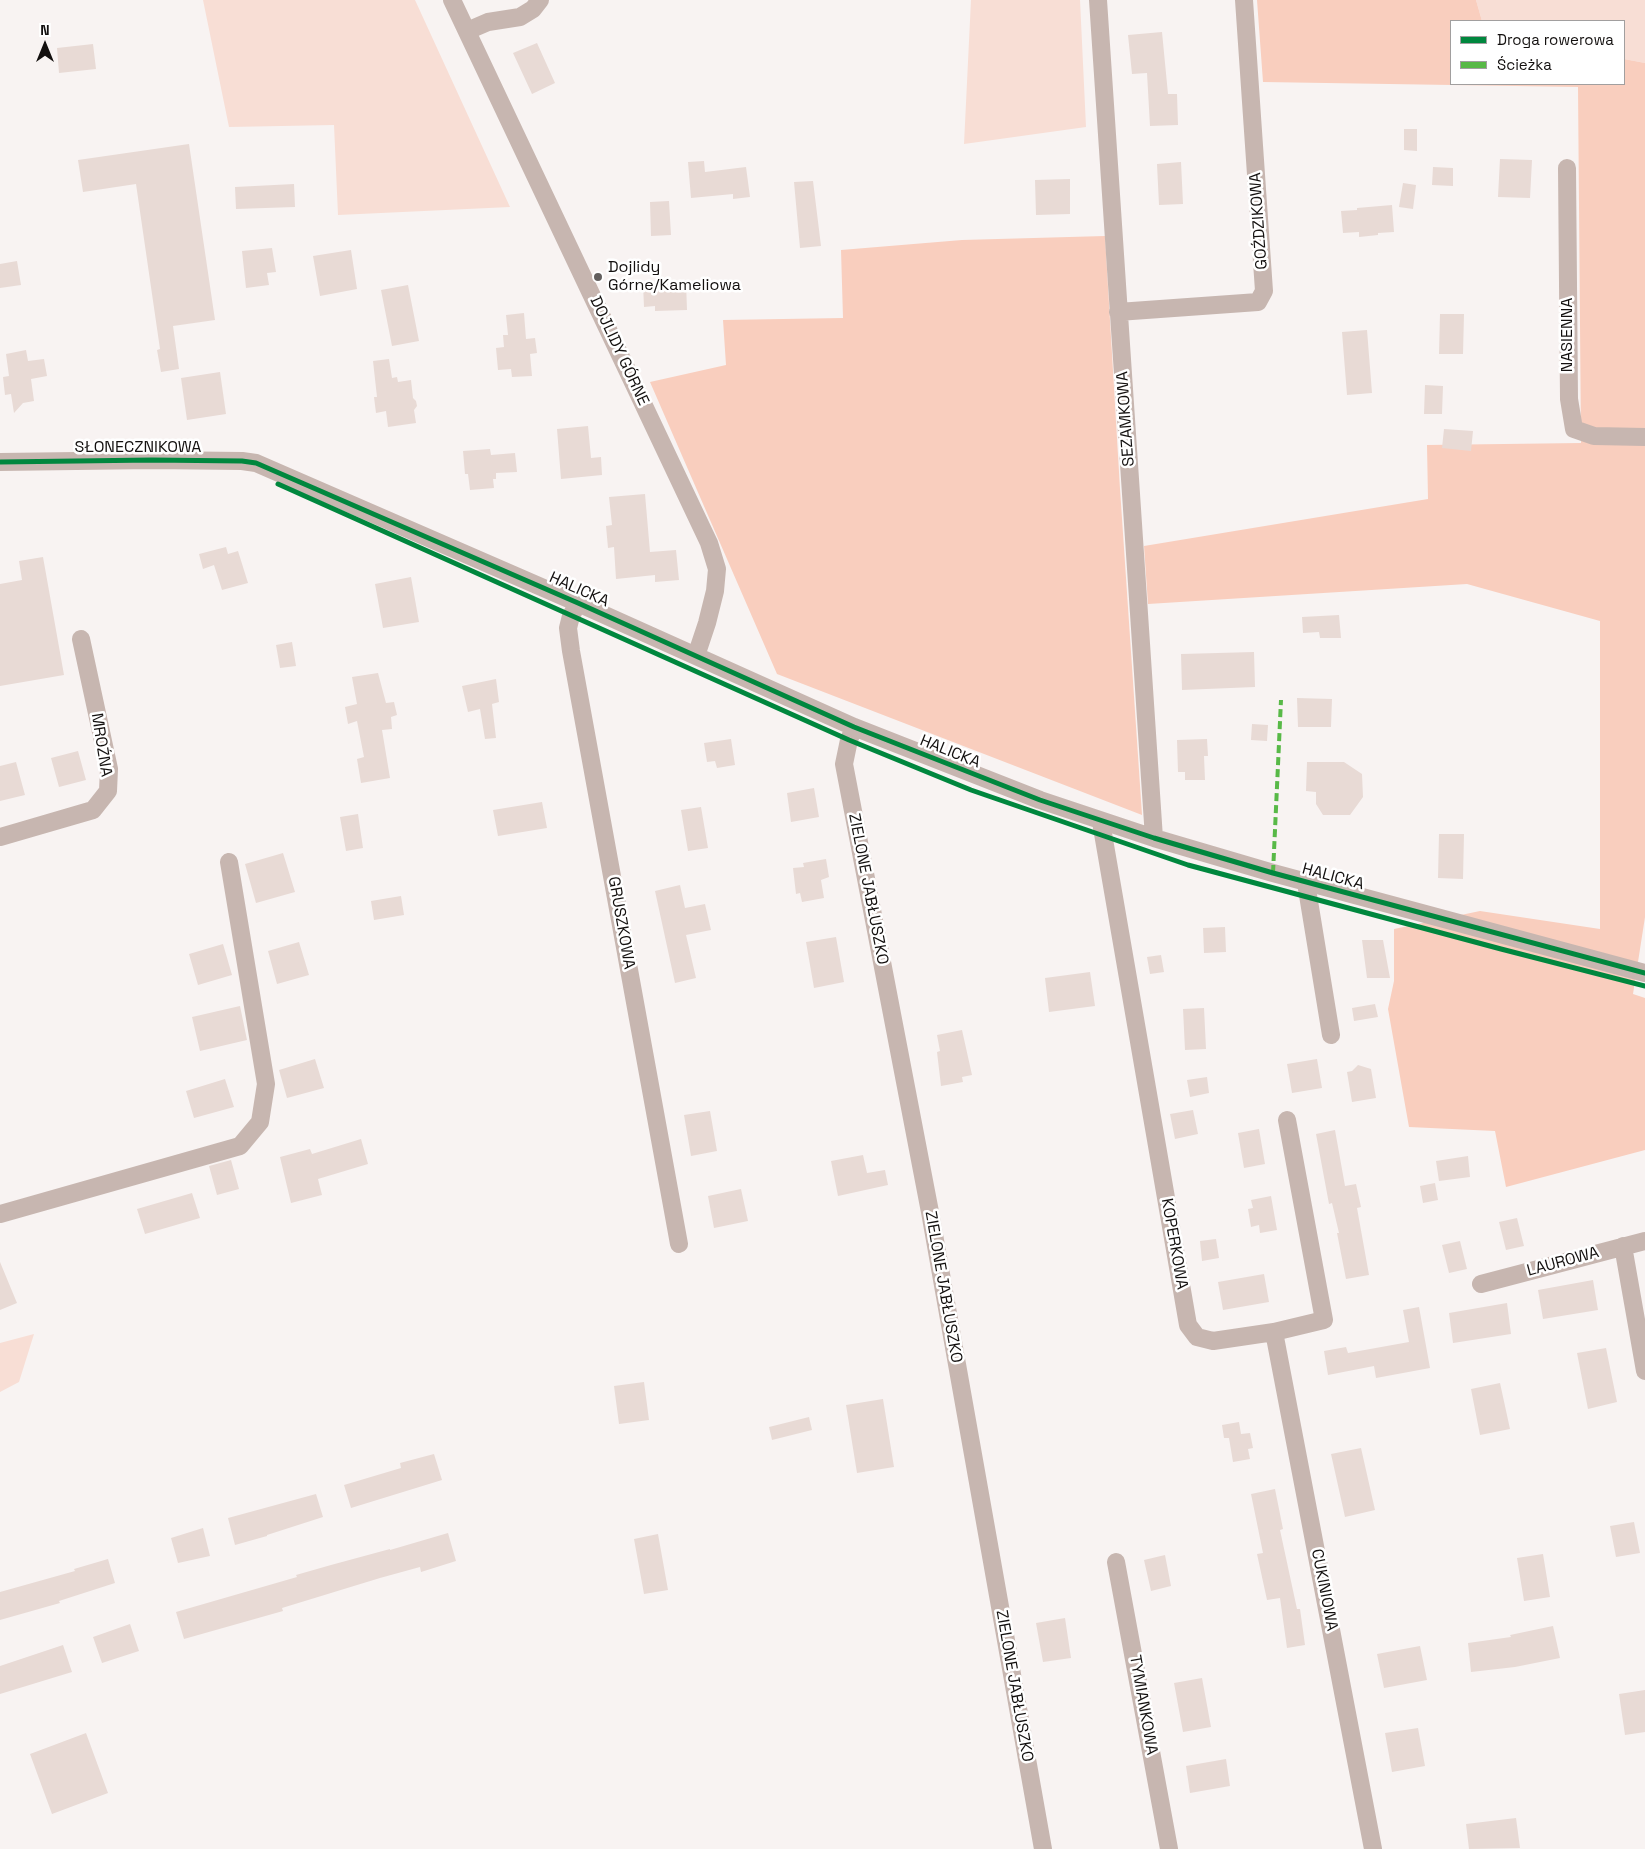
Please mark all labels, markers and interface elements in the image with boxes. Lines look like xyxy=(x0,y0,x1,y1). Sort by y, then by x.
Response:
north arrow xyxy=(20,20,70,70)
legend xyxy=(1450,20,1625,85)
text: N xyxy=(40,21,50,39)
text: Droga rowerowa xyxy=(1497,30,1614,49)
text: Ścieżka xyxy=(1497,55,1552,74)
street label: GOŹDZIKOWA xyxy=(1246,172,1272,270)
place label: Dojlidy Górne/Kameliowa xyxy=(608,258,741,296)
marker: Dojlidy Górne/Kameliowa xyxy=(592,271,604,283)
street label: DOJLIDY GÓRNE xyxy=(585,293,653,409)
street label: NASIENNA xyxy=(1558,298,1578,372)
street label: SEZAMKOWA xyxy=(1113,371,1139,467)
street label: SŁONECZNIKOWA xyxy=(75,438,201,458)
street label: HALICKA xyxy=(546,568,612,612)
street label: MROŹNA xyxy=(86,712,116,778)
street label: HALICKA xyxy=(917,731,983,773)
street label: ZIELONE JABŁUSZKO xyxy=(844,812,892,966)
street label: HALICKA xyxy=(1300,860,1366,894)
street label: GRUSZKOWA xyxy=(603,875,639,971)
street label: KOPERKOWA xyxy=(1157,1197,1191,1291)
street label: ZIELONE JABŁUSZKO xyxy=(920,1210,966,1364)
street label: LAUROWA xyxy=(1525,1243,1601,1281)
street label: CUKINIOWA xyxy=(1307,1547,1341,1633)
street label: ZIELONE JABŁUSZKO xyxy=(991,1609,1037,1763)
street label: TYMIANKOWA xyxy=(1125,1654,1161,1756)

